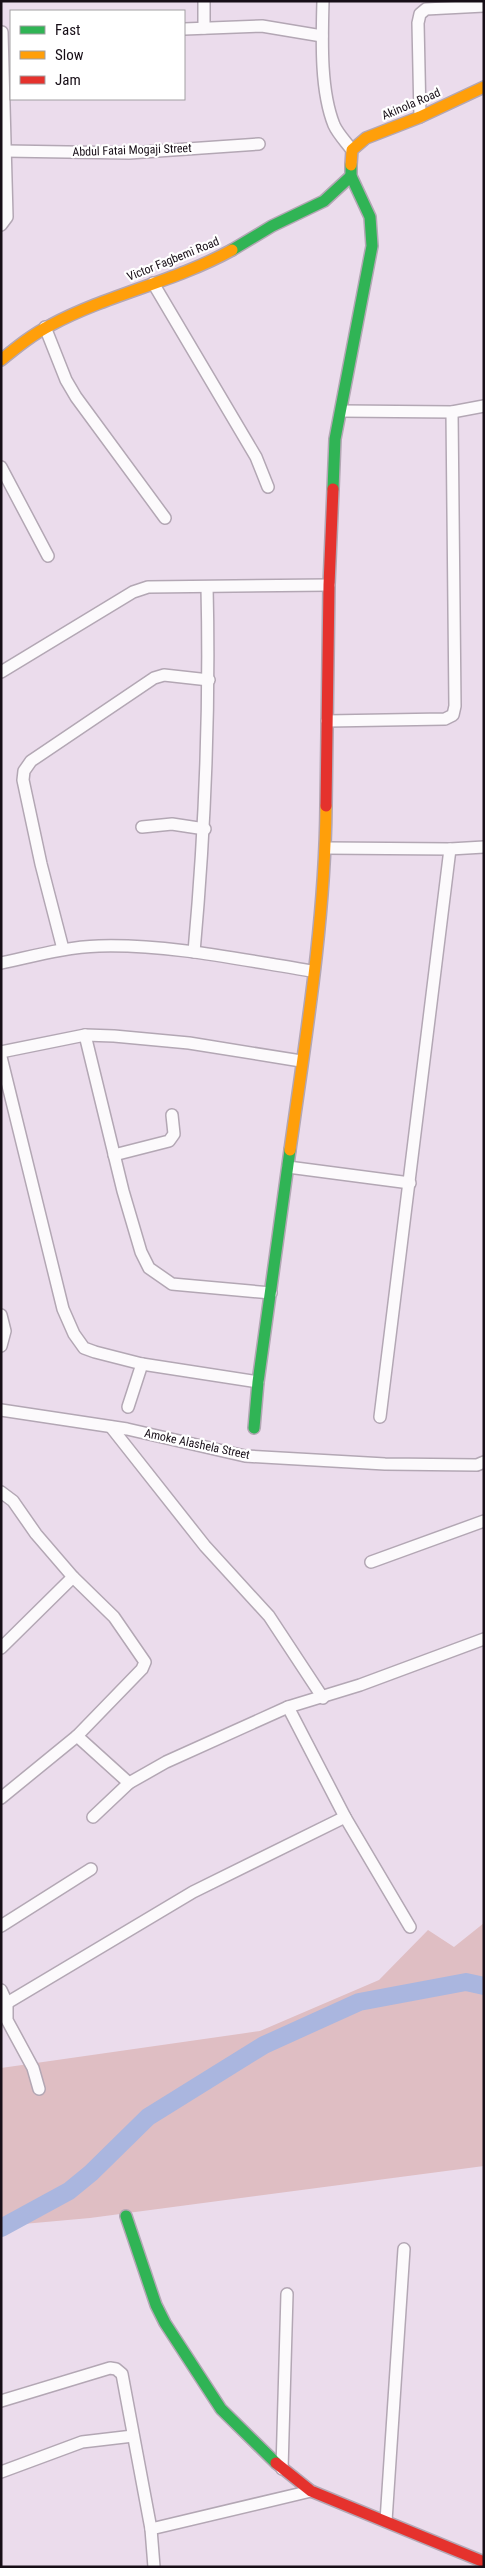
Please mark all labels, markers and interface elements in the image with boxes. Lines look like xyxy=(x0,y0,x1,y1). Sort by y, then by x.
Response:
legend xyxy=(10,10,185,100)
text: Fast xyxy=(55,21,80,39)
text: Slow xyxy=(55,46,84,64)
text: Jam xyxy=(55,71,81,89)
street label: Akinola Road xyxy=(380,85,442,123)
street label: Abdul Fatai Mogaji Street xyxy=(72,141,192,159)
street label: Victor Fagbemi Road xyxy=(125,234,221,284)
street label: Amoke Alashela Street xyxy=(143,1426,251,1462)

